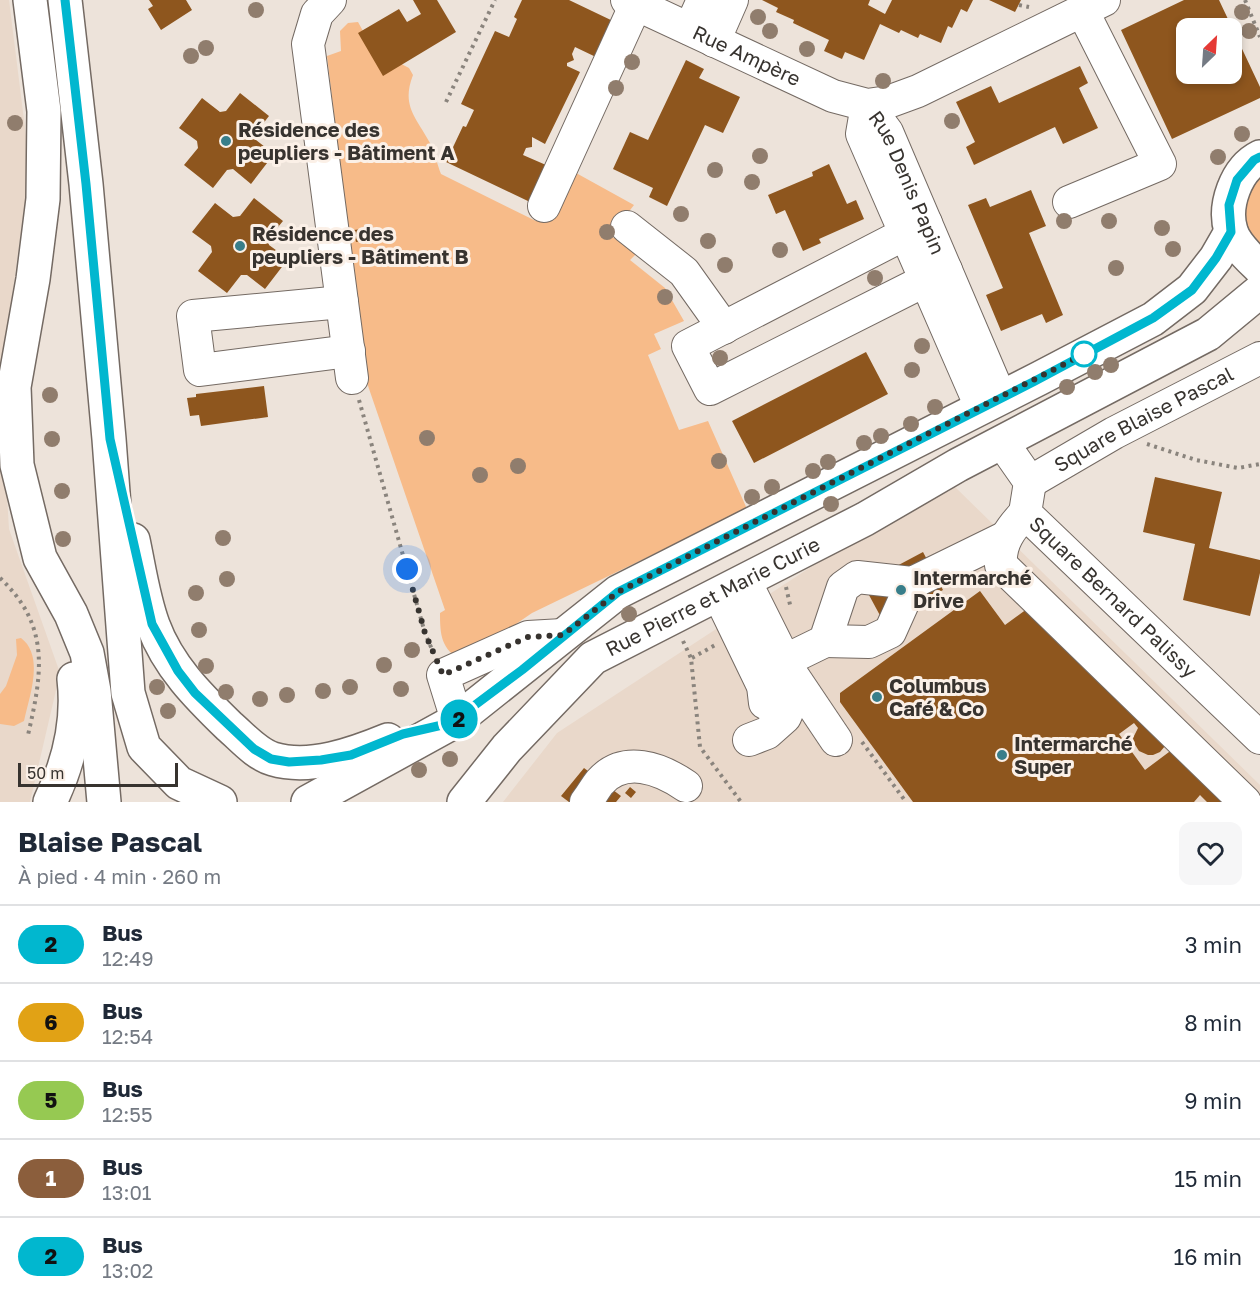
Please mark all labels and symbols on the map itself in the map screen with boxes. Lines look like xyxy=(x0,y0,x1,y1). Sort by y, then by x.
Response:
north arrow xyxy=(1176,18,1242,84)
street label: Rue Ampère xyxy=(689,19,805,90)
street label: Rue Denis Papin xyxy=(864,106,951,258)
place label: Résidence des peupliers - Bâtiment A xyxy=(238,117,455,164)
marker: Résidence des peupliers - Bâtiment A xyxy=(219,134,233,148)
place label: Résidence des peupliers - Bâtiment B xyxy=(252,221,469,268)
marker: Résidence des peupliers - Bâtiment B xyxy=(233,239,247,253)
unlabelled marker xyxy=(1071,341,1097,367)
street label: Square Blaise Pascal xyxy=(1049,361,1237,476)
street label: Square Bernard Palissy xyxy=(1025,511,1202,682)
street label: Rue Pierre et Marie Curie xyxy=(601,531,823,661)
your location xyxy=(392,554,422,584)
place label: Intermarché Drive xyxy=(913,565,1032,612)
marker: Intermarché Drive xyxy=(894,583,908,597)
place label: Columbus Café & Co xyxy=(889,673,987,720)
marker: Columbus Café & Co xyxy=(870,690,884,704)
line badge: 2 xyxy=(440,700,478,738)
place label: Intermarché Super xyxy=(1014,731,1133,778)
marker: Intermarché Super xyxy=(995,748,1009,762)
scale bar xyxy=(18,760,178,788)

